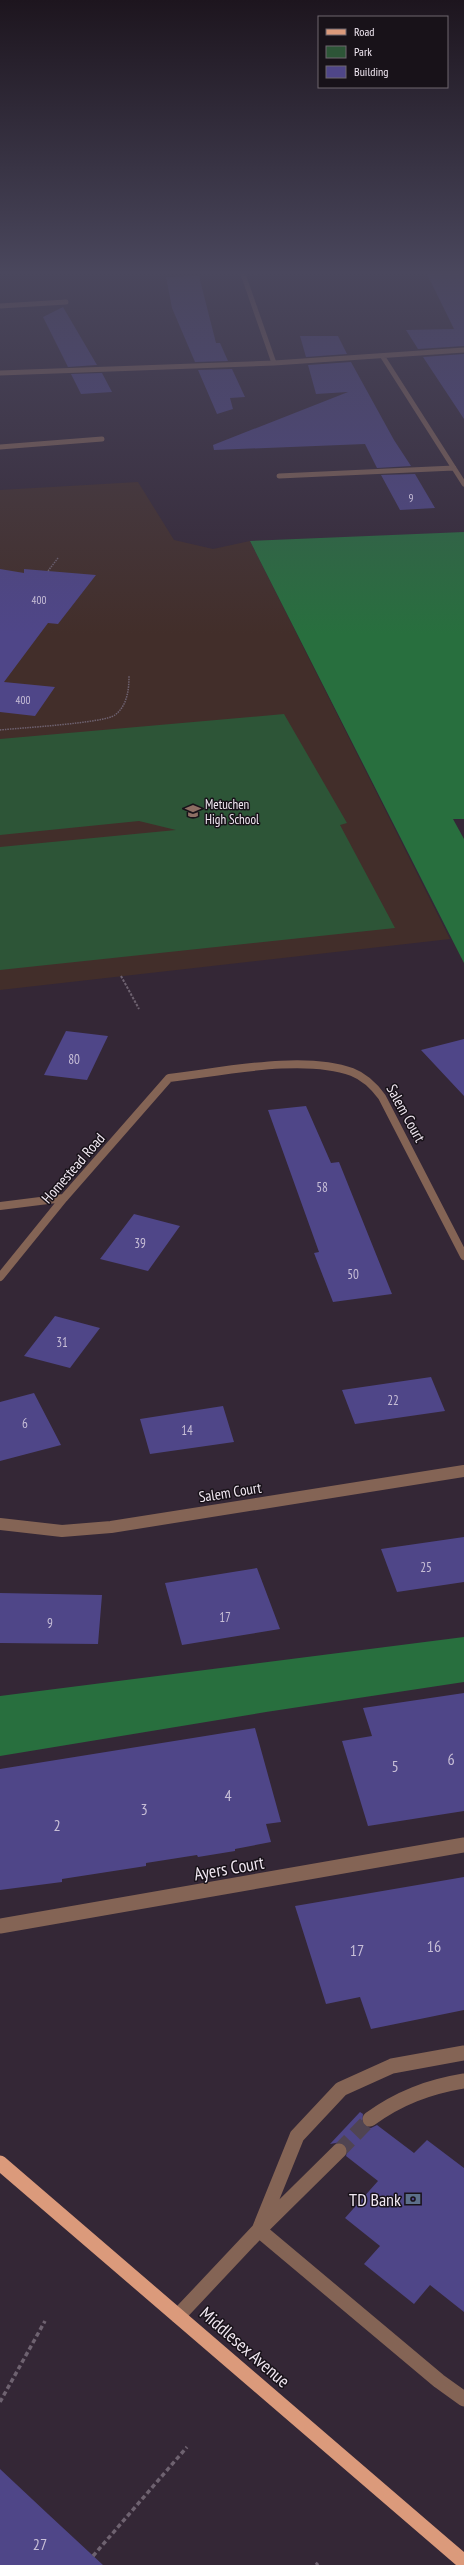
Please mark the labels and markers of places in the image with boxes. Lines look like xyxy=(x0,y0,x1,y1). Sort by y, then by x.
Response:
place label: Metuchen High School xyxy=(205,796,259,828)
school or university icon: Metuchen High School xyxy=(184,802,202,820)
place label: TD Bank xyxy=(349,2188,401,2211)
bank icon: TD Bank xyxy=(404,2190,422,2208)

